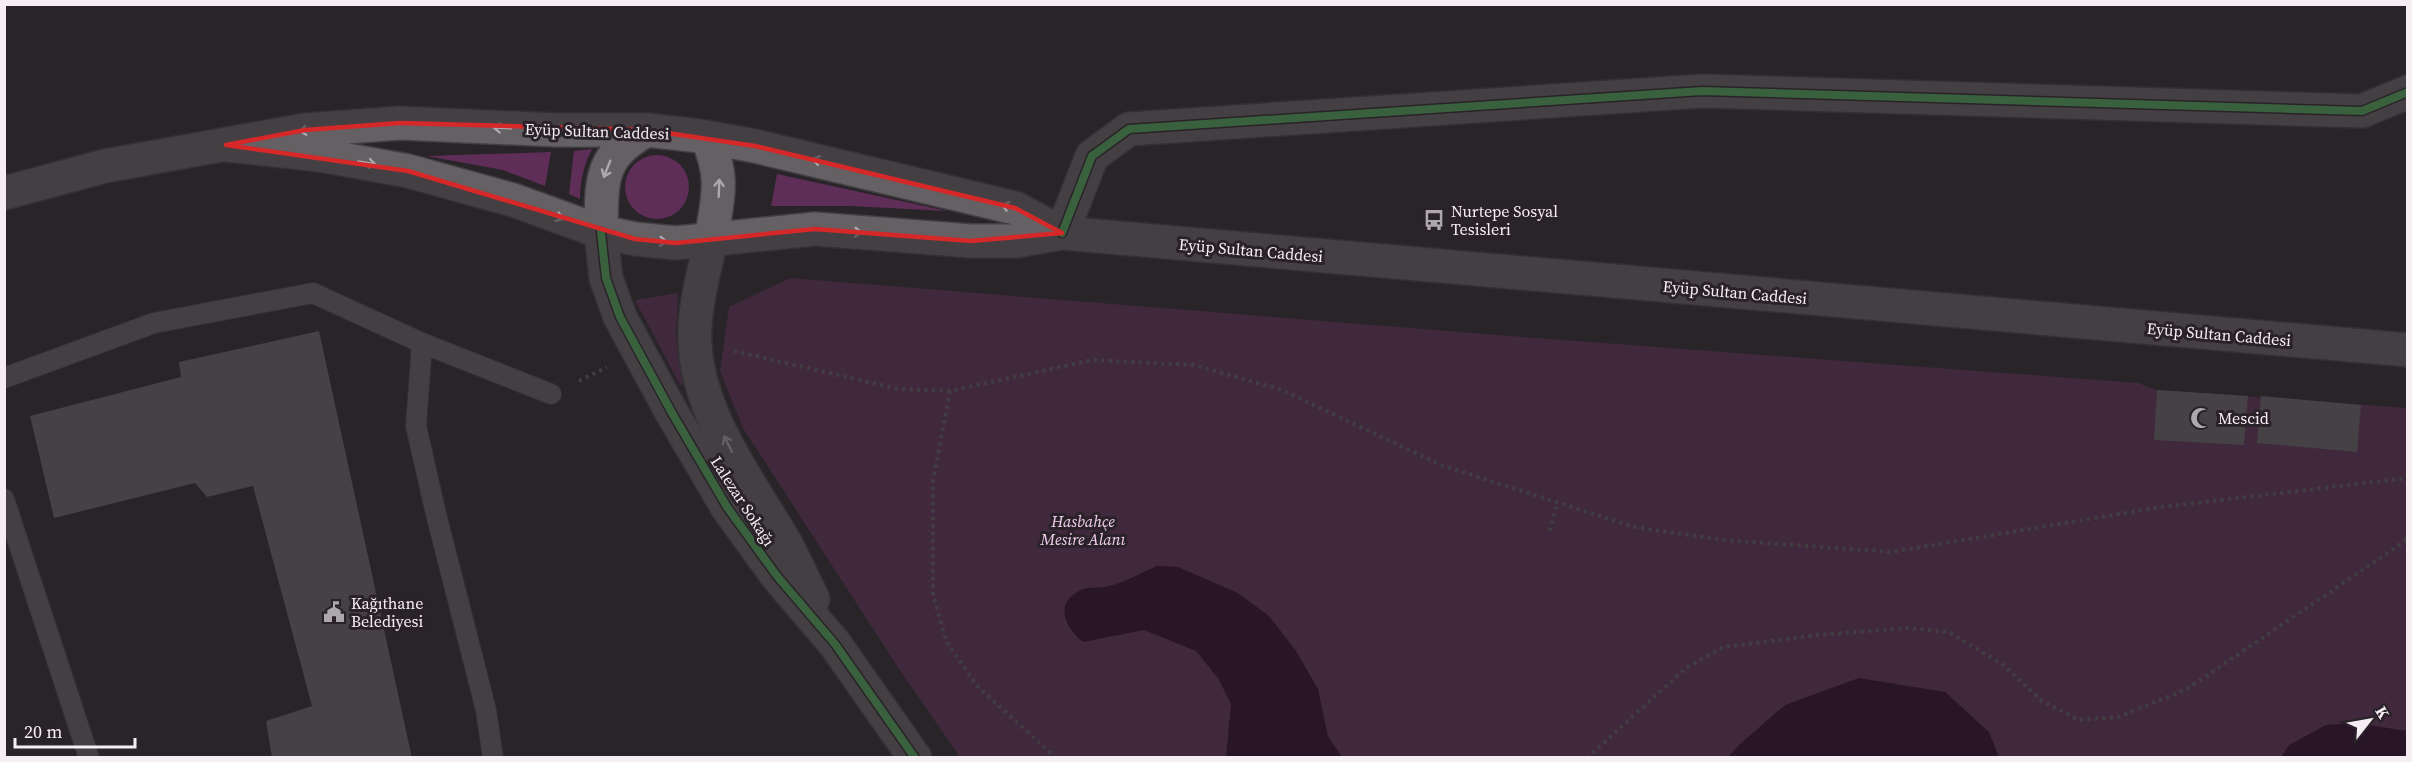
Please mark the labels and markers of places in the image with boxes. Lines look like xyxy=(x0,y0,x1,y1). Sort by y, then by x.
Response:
place label: Nurtepe Sosyal Tesisleri xyxy=(1451,200,1558,240)
bus stop icon: Nurtepe Sosyal Tesisleri xyxy=(1422,208,1446,232)
mosque icon: Mescid xyxy=(2189,406,2213,430)
place label: Mescid xyxy=(2218,407,2269,429)
place label: Kağıthane Belediyesi xyxy=(351,592,424,632)
public building icon: Kağıthane Belediyesi xyxy=(322,600,346,624)

